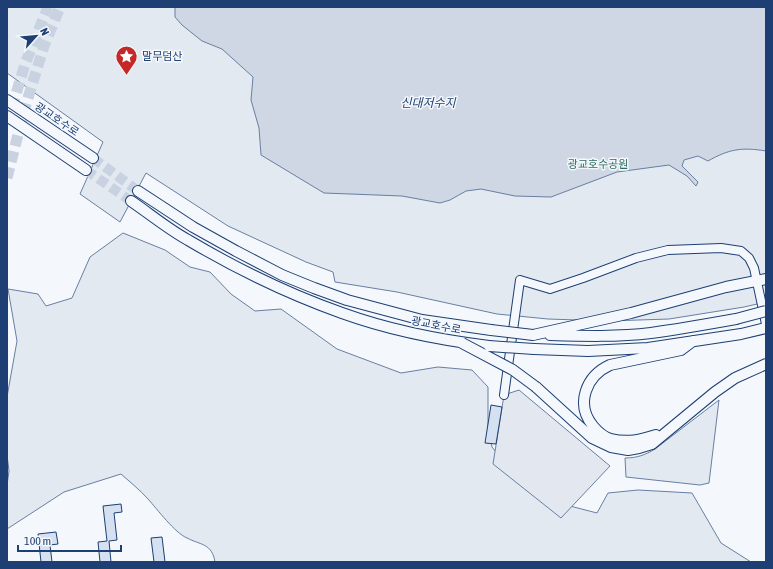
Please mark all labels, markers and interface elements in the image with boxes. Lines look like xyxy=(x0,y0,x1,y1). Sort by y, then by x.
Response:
north arrow xyxy=(16,16,56,56)
text: N xyxy=(38,26,52,37)
place icon: 말무덤산 xyxy=(114,43,140,76)
place label: 말무덤산 xyxy=(142,50,182,62)
water label: 신대저수지 xyxy=(400,96,457,110)
street label: 광교호수로 xyxy=(33,100,81,138)
park label: 광교호수공원 xyxy=(568,158,628,170)
street label: 광교호수로 xyxy=(410,314,462,336)
scale bar xyxy=(18,527,121,553)
text: 100 m xyxy=(24,534,51,548)

